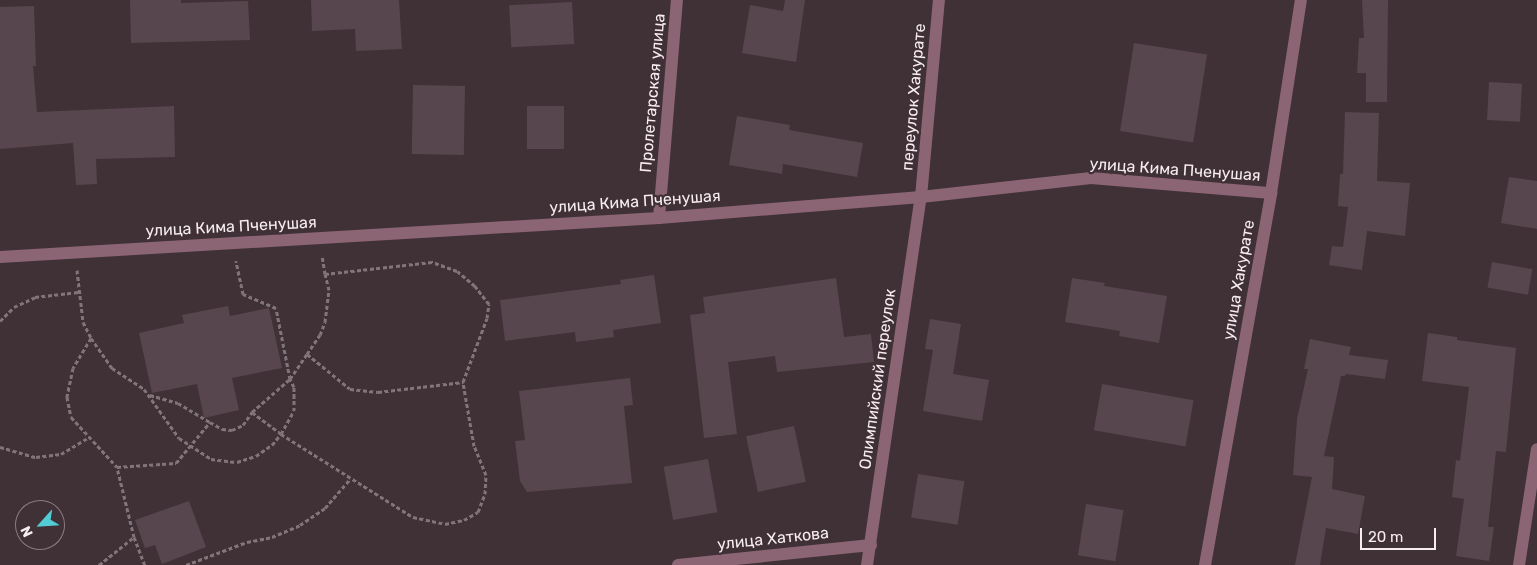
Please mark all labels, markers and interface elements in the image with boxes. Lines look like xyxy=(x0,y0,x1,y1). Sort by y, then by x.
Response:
street label: Пролетарская улица xyxy=(636,13,670,173)
street label: переулок Хакурате xyxy=(898,23,930,171)
street label: улица Кима Пченушая xyxy=(1089,154,1261,186)
street label: улица Кима Пченушая xyxy=(549,186,721,218)
street label: улица Кима Пченушая xyxy=(145,213,317,241)
street label: улица Хакурате xyxy=(1219,218,1259,342)
street label: Олимпийский переулок xyxy=(856,287,900,471)
north arrow xyxy=(15,500,65,550)
scale bar xyxy=(1362,518,1438,550)
text: N xyxy=(17,523,37,540)
street label: улица Хаткова xyxy=(716,524,830,554)
text: 20 m xyxy=(1368,528,1403,546)

